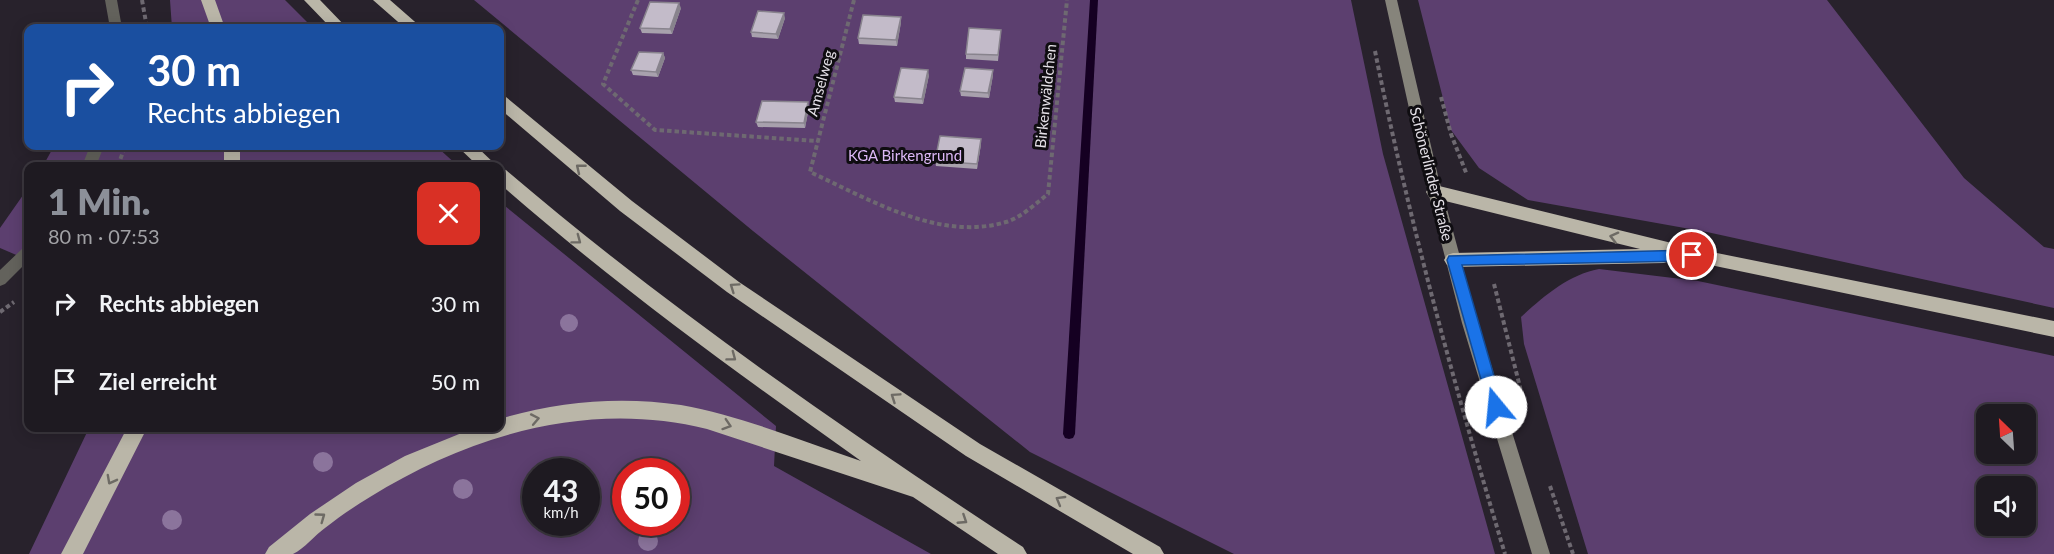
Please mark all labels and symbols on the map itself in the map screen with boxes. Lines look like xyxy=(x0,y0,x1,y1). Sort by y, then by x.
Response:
street label: Birkenwäldchen xyxy=(1031,43,1059,149)
street label: Amselweg xyxy=(803,48,838,118)
street label: Schönerlinder Straße xyxy=(1407,105,1457,243)
park label: KGA Birkengrund xyxy=(848,146,962,164)
one-way arrow xyxy=(576,164,587,175)
pin xyxy=(1666,229,1717,280)
one-way arrow xyxy=(1610,231,1620,244)
one-way arrow xyxy=(570,232,581,243)
one-way arrow xyxy=(730,283,741,294)
one-way arrow xyxy=(726,350,737,361)
position arrow xyxy=(1464,375,1528,439)
one-way arrow xyxy=(891,393,902,404)
north arrow xyxy=(1976,404,2036,464)
one-way arrow xyxy=(529,413,539,426)
one-way arrow xyxy=(721,418,732,430)
speed limit sign: 50 xyxy=(612,458,690,536)
one-way arrow xyxy=(107,473,118,484)
one-way arrow xyxy=(1056,496,1066,508)
one-way arrow xyxy=(957,512,968,523)
one-way arrow xyxy=(314,513,325,524)

